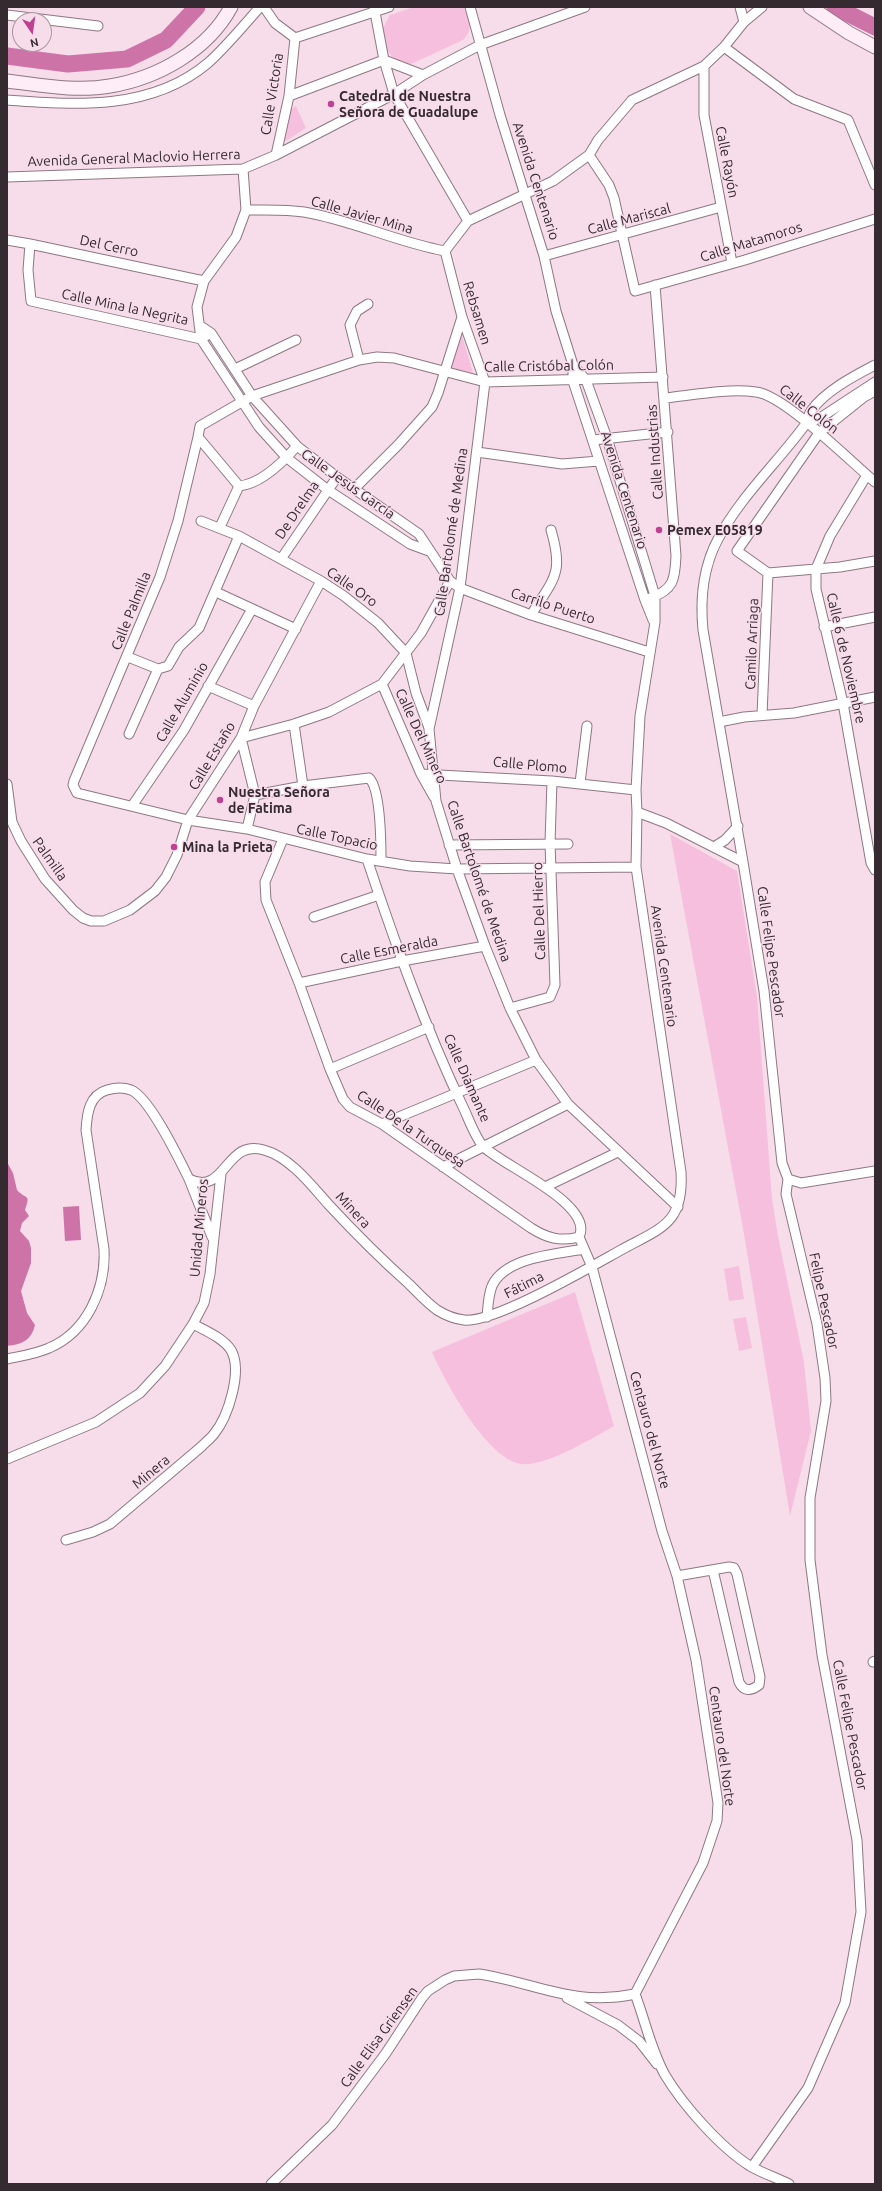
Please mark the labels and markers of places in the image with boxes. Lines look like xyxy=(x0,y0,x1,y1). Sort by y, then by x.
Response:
place label: Catedral de Nuestra Señora de Guadalupe xyxy=(339,88,478,120)
marker: Catedral de Nuestra Señora de Guadalupe xyxy=(326,99,336,109)
place label: Pemex E05819 xyxy=(667,522,763,538)
marker: Pemex E05819 xyxy=(654,525,664,535)
place label: Nuestra Señora de Fatima xyxy=(228,784,330,816)
marker: Nuestra Señora de Fatima xyxy=(215,795,225,805)
place label: Mina la Prieta xyxy=(182,839,273,855)
marker: Mina la Prieta xyxy=(169,842,179,852)

